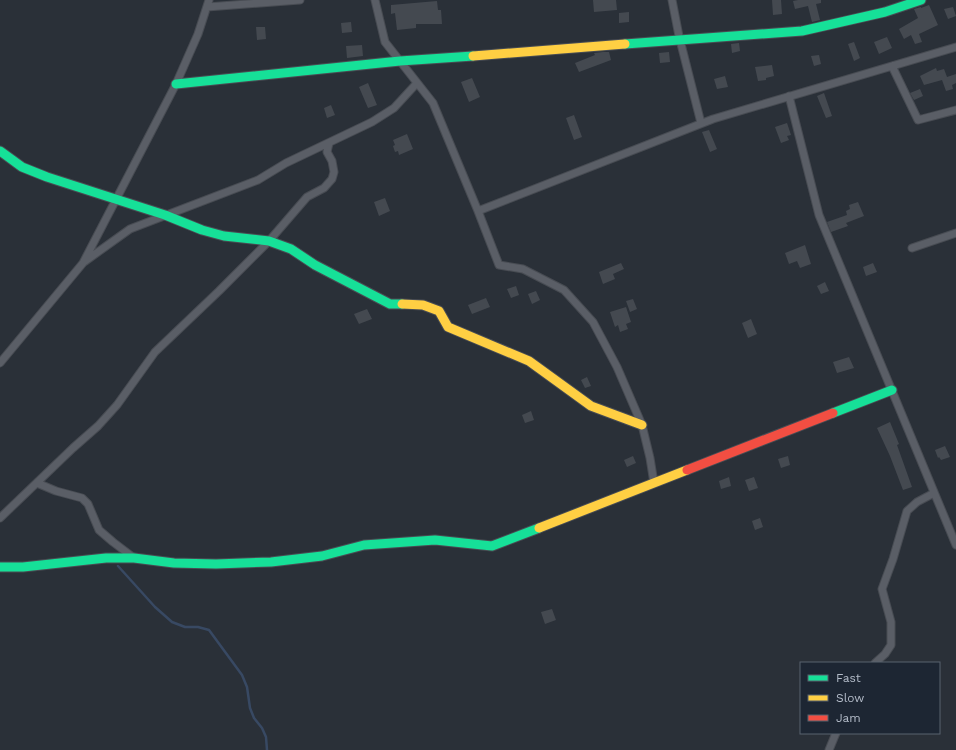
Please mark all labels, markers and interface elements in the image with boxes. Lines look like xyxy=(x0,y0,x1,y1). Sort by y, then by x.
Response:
legend xyxy=(800,662,940,734)
text: Fast xyxy=(836,671,861,685)
text: Slow xyxy=(836,691,864,705)
text: Jam xyxy=(836,711,861,725)

